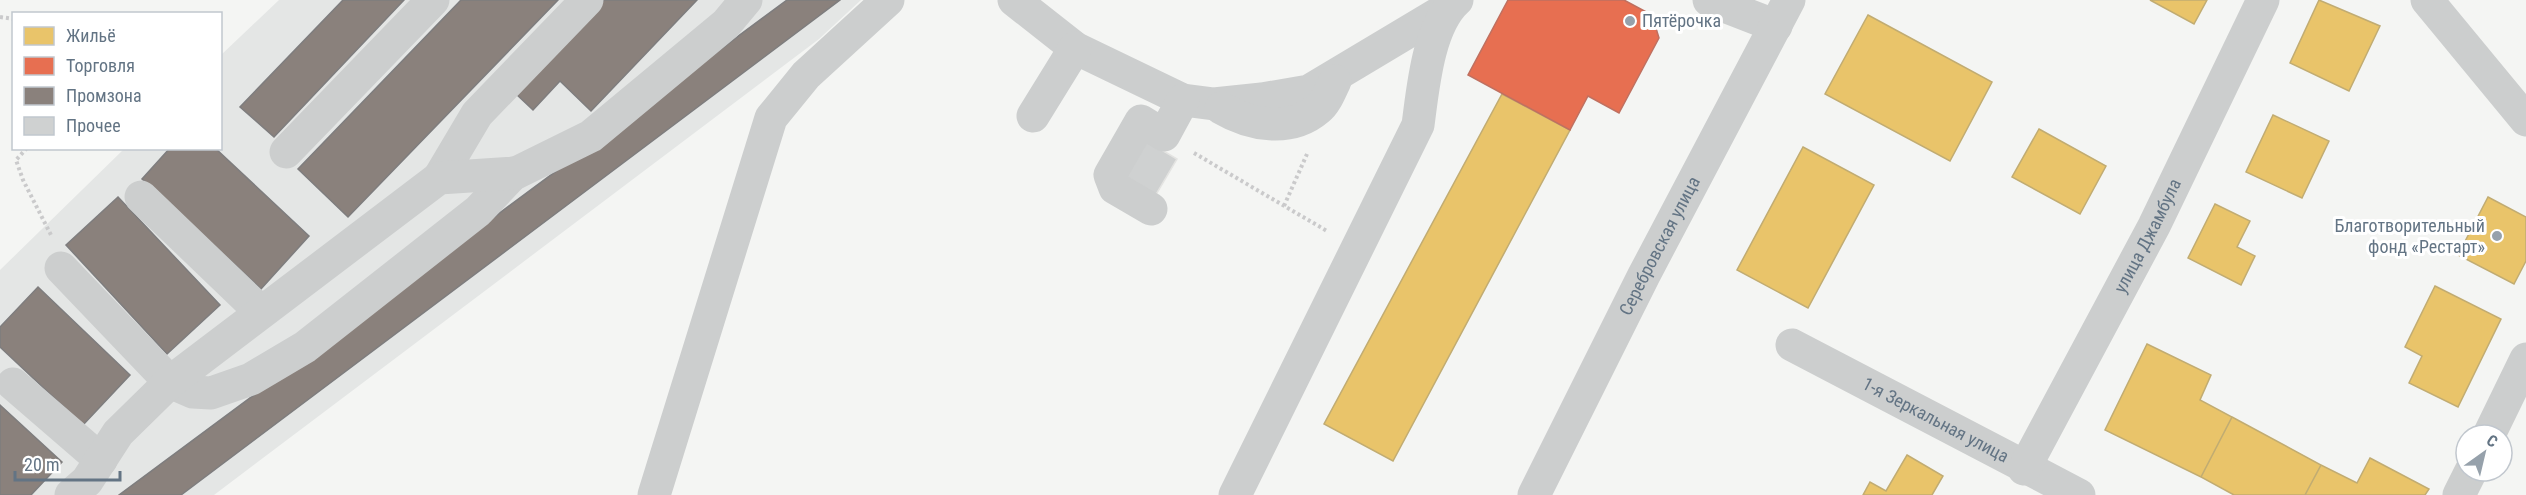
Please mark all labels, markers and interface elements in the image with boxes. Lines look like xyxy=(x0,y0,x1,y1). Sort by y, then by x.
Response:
place label: Пятёрочка xyxy=(1642,10,1721,31)
legend xyxy=(12,12,222,150)
marker: Пятёрочка xyxy=(1623,14,1637,28)
text: Жильё xyxy=(66,25,116,46)
text: Торговля xyxy=(66,55,135,76)
text: Промзона xyxy=(66,85,142,106)
text: Прочее xyxy=(66,115,121,136)
street label: Серебровская улица xyxy=(1615,173,1704,319)
street label: улица Джамбула xyxy=(2109,175,2185,296)
place label: Благотворительный фонд «Рестарт» xyxy=(2334,215,2485,257)
marker: Благотворительный фонд «Рестарт» xyxy=(2490,229,2504,243)
street label: 1-я Зеркальная улица xyxy=(1859,373,2013,466)
north arrow xyxy=(2454,423,2514,483)
text: С xyxy=(2483,431,2501,451)
scale bar xyxy=(15,444,120,482)
text: 20 m xyxy=(24,454,59,475)

